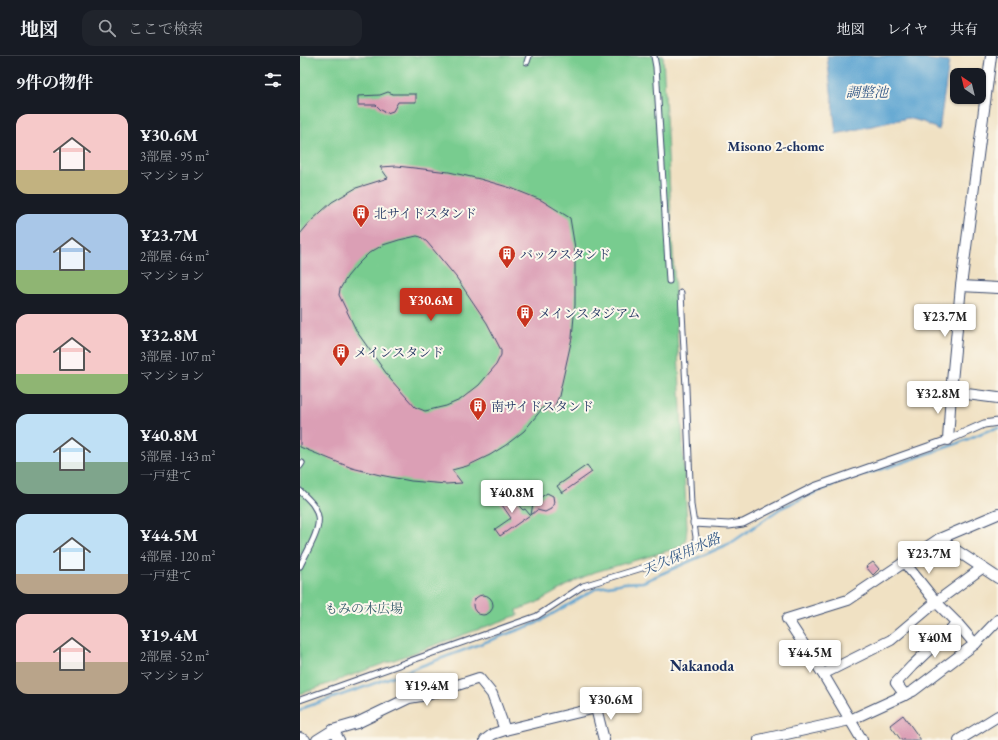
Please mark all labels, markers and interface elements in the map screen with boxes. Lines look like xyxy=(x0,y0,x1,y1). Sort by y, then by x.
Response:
search box xyxy=(82,10,362,46)
text: 地図 xyxy=(20,17,58,42)
icon: search xyxy=(96,17,118,39)
text: ここで検索 xyxy=(128,19,203,38)
text: 地図 xyxy=(837,20,865,38)
text: レイヤ xyxy=(887,20,928,38)
text: 共有 xyxy=(950,20,978,38)
north arrow xyxy=(950,68,986,104)
map controls xyxy=(950,68,986,104)
icon: filters xyxy=(262,69,284,91)
text: 9件の物件 xyxy=(16,71,93,93)
water label: 調整池 xyxy=(846,83,890,101)
text: ¥30.6M xyxy=(140,124,198,146)
icon: home xyxy=(48,130,96,178)
district label: Misono 2-chome xyxy=(728,137,825,155)
text: 3部屋 · 95 m² xyxy=(140,148,209,165)
text: マンション xyxy=(140,167,204,184)
building icon: 北サイドスタンド xyxy=(351,203,371,228)
place label: 北サイドスタンド xyxy=(374,205,477,222)
text: ¥23.7M xyxy=(140,224,198,246)
icon: home xyxy=(48,230,96,278)
building icon: バックスタンド xyxy=(497,244,517,269)
place label: バックスタンド xyxy=(520,246,611,263)
text: 2部屋 · 64 m² xyxy=(140,248,209,265)
text: マンション xyxy=(140,267,204,284)
pin: ¥30.6M xyxy=(398,288,464,322)
text: ¥30.6M xyxy=(409,292,453,309)
building icon: メインスタジアム xyxy=(515,303,535,328)
pin: ¥23.7M xyxy=(912,304,978,338)
place label: メインスタジアム xyxy=(538,305,640,322)
text: ¥23.7M xyxy=(923,308,967,325)
text: ¥32.8M xyxy=(140,324,198,346)
icon: home xyxy=(48,330,96,378)
building icon: メインスタンド xyxy=(331,342,351,367)
place label: メインスタンド xyxy=(354,344,444,361)
text: 3部屋 · 107 m² xyxy=(140,348,215,365)
text: マンション xyxy=(140,367,204,384)
pin: ¥32.8M xyxy=(905,381,971,415)
text: ¥32.8M xyxy=(916,385,960,402)
building icon: 南サイドスタンド xyxy=(468,396,488,421)
place label: 南サイドスタンド xyxy=(491,398,594,415)
text: ¥40.8M xyxy=(140,424,198,446)
icon: home xyxy=(48,430,96,478)
text: 5部屋 · 143 m² xyxy=(140,448,215,465)
text: 一戸建て xyxy=(140,467,192,484)
pin: ¥40.8M xyxy=(479,480,545,514)
text: ¥40.8M xyxy=(490,484,534,501)
text: ¥44.5M xyxy=(140,524,198,546)
water label: 天久保用水路 xyxy=(639,528,724,579)
icon: home xyxy=(48,530,96,578)
pin: ¥23.7M xyxy=(896,541,962,575)
text: ¥23.7M xyxy=(907,545,951,562)
text: 4部屋 · 120 m² xyxy=(140,548,215,565)
text: 一戸建て xyxy=(140,567,192,584)
park label: もみの木広場 xyxy=(325,600,403,617)
text: ¥19.4M xyxy=(140,624,198,646)
pin: ¥40M xyxy=(911,625,959,659)
text: ¥40M xyxy=(918,629,952,646)
icon: home xyxy=(48,630,96,678)
pin: ¥44.5M xyxy=(777,640,843,674)
text: ¥44.5M xyxy=(788,644,832,661)
text: 2部屋 · 52 m² xyxy=(140,648,209,665)
district label: Nakanoda xyxy=(670,656,734,675)
text: マンション xyxy=(140,667,204,684)
pin: ¥19.4M xyxy=(394,673,460,707)
text: ¥19.4M xyxy=(405,677,449,694)
pin: ¥30.6M xyxy=(578,687,644,721)
text: ¥30.6M xyxy=(589,691,633,708)

